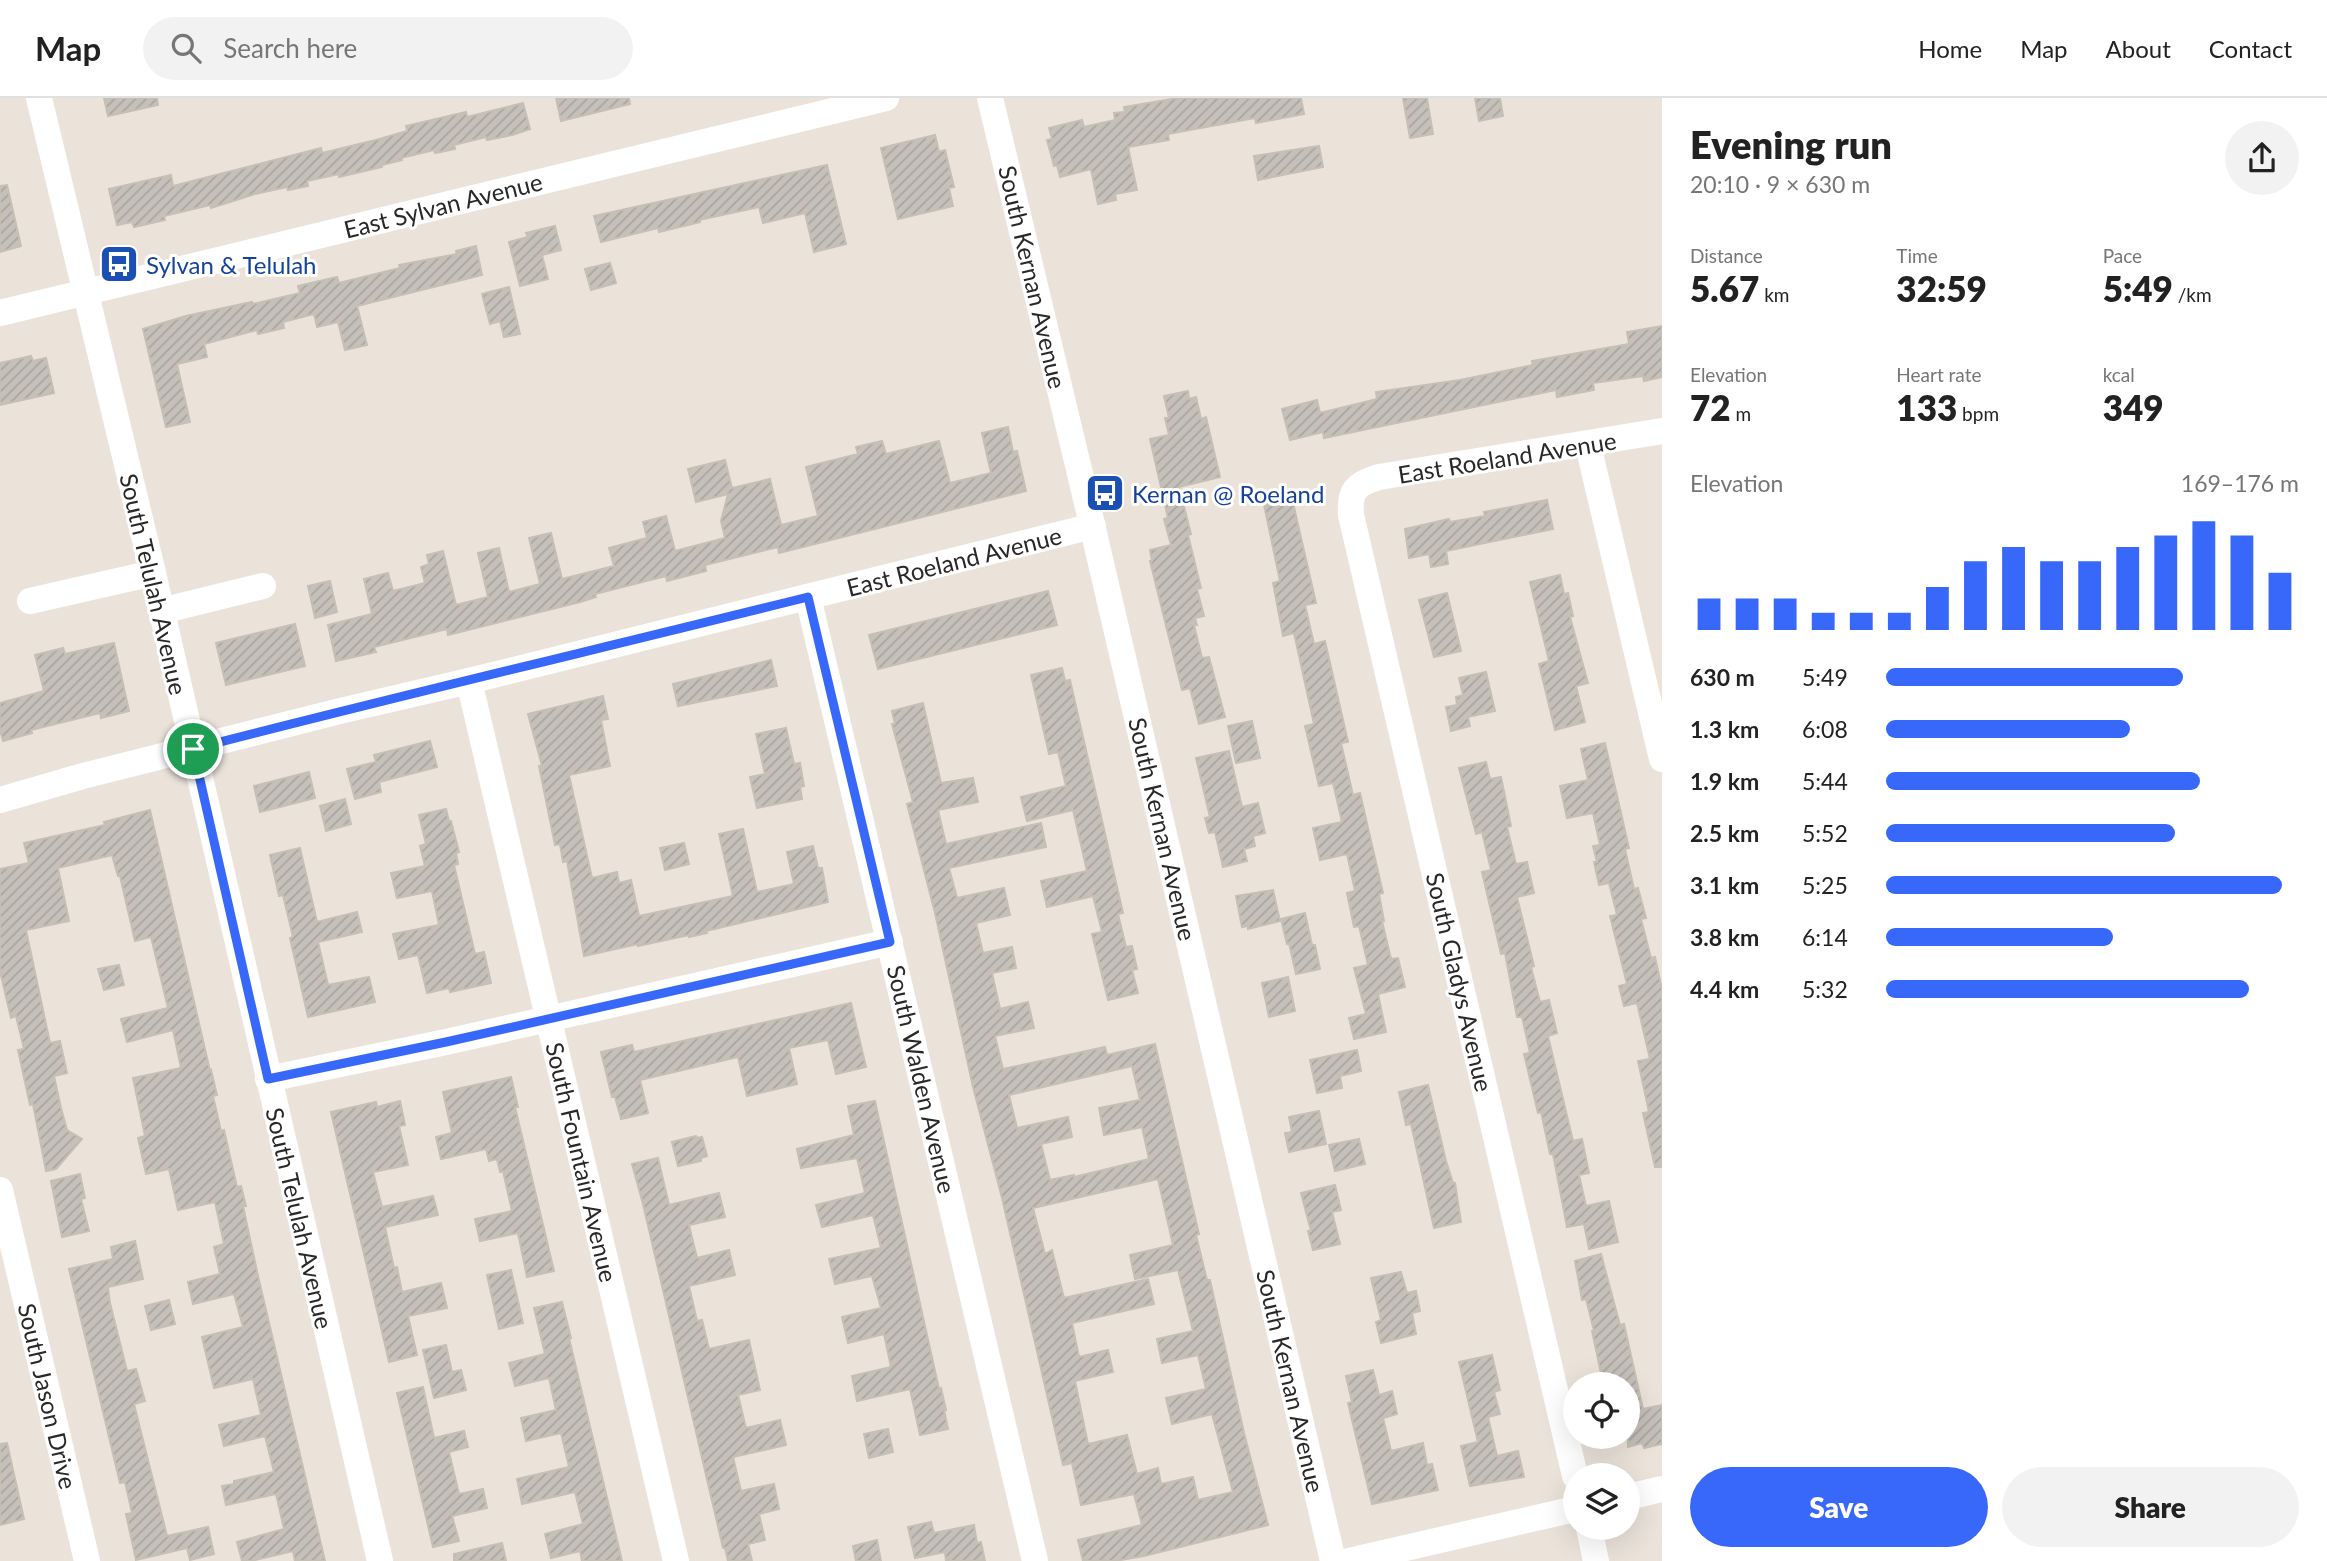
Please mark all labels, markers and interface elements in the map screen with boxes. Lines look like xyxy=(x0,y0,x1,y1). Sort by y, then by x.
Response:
search box xyxy=(143,17,633,80)
text: Map xyxy=(35,28,101,68)
icon: search xyxy=(167,29,205,67)
text: Search here xyxy=(223,32,357,64)
text: Home xyxy=(1918,34,1982,63)
text: Map xyxy=(2020,34,2068,63)
text: About xyxy=(2106,34,2171,63)
text: Contact xyxy=(2209,34,2292,63)
text: Evening run xyxy=(1690,121,1892,167)
button: share xyxy=(2225,121,2299,195)
street label: South Kernan Avenue xyxy=(993,163,1073,391)
street label: East Sylvan Avenue xyxy=(341,166,545,244)
text: 20:10 · 9 × 630 m xyxy=(1690,170,1870,198)
bus stop icon: Sylvan & Telulah xyxy=(98,243,140,285)
text: Distance xyxy=(1690,244,1763,267)
text: Time xyxy=(1896,244,1938,267)
text: Pace xyxy=(2103,244,2142,267)
place label: Sylvan & Telulah xyxy=(146,250,316,279)
text: 5.67 xyxy=(1690,267,1759,309)
text: 32:59 xyxy=(1896,267,1987,309)
text: 5:49 xyxy=(2103,267,2173,309)
text: km xyxy=(1759,283,1789,306)
text: /km xyxy=(2173,283,2212,306)
text: Elevation xyxy=(1690,363,1767,386)
text: Heart rate xyxy=(1896,363,1982,386)
text: kcal xyxy=(2103,363,2135,386)
text: 72 xyxy=(1690,386,1731,428)
text: 133 xyxy=(1896,386,1957,428)
text: 349 xyxy=(2103,386,2164,428)
text: m xyxy=(1731,402,1751,425)
text: bpm xyxy=(1957,402,1999,425)
street label: East Roeland Avenue xyxy=(1396,425,1618,489)
text: Elevation xyxy=(1690,469,1783,497)
text: 169–176 m xyxy=(2181,469,2299,497)
street label: South Telulah Avenue xyxy=(114,471,194,697)
bus stop icon: Kernan @ Roeland xyxy=(1084,472,1126,514)
place label: Kernan @ Roeland xyxy=(1132,479,1324,508)
street label: East Roeland Avenue xyxy=(843,520,1065,602)
text: 630 m xyxy=(1690,663,1755,691)
text: 5:49 xyxy=(1802,663,1848,691)
street label: South Kernan Avenue xyxy=(1123,715,1203,943)
text: 1.3 km xyxy=(1690,715,1759,743)
text: 6:08 xyxy=(1802,715,1848,743)
pin xyxy=(163,719,223,779)
icon: arrive xyxy=(174,730,212,768)
text: 1.9 km xyxy=(1690,767,1759,795)
text: 5:44 xyxy=(1802,767,1848,795)
text: 2.5 km xyxy=(1690,819,1759,847)
text: 5:52 xyxy=(1802,819,1848,847)
street label: South Gladys Avenue xyxy=(1421,870,1499,1094)
text: 3.1 km xyxy=(1690,871,1759,899)
text: 5:25 xyxy=(1802,871,1848,899)
text: 3.8 km xyxy=(1690,923,1759,951)
text: 6:14 xyxy=(1802,923,1848,951)
street label: South Walden Avenue xyxy=(882,962,962,1196)
text: 4.4 km xyxy=(1690,975,1759,1003)
text: 5:32 xyxy=(1802,975,1848,1003)
street label: South Fountain Avenue xyxy=(540,1039,624,1285)
street label: South Telulah Avenue xyxy=(260,1105,340,1331)
street label: South Kernan Avenue xyxy=(1251,1267,1331,1495)
street label: South Jason Drive xyxy=(13,1300,83,1492)
map controls xyxy=(1563,1372,1640,1540)
button: locate xyxy=(1563,1372,1640,1449)
button: layers xyxy=(1563,1463,1640,1540)
button: Save xyxy=(1690,1467,1988,1547)
button: Share xyxy=(2002,1467,2299,1547)

